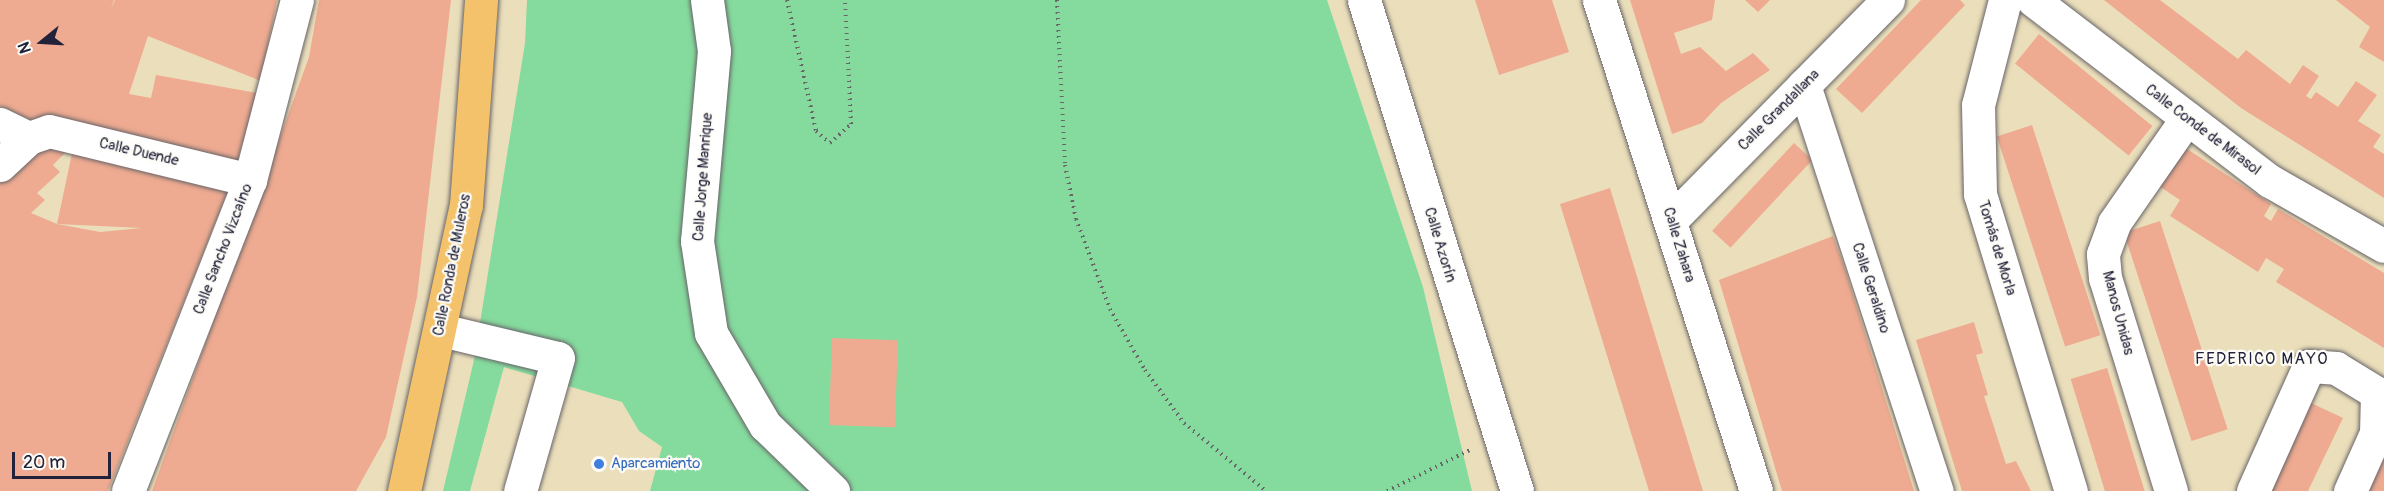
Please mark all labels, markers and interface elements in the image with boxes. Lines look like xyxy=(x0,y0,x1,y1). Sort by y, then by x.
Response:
north arrow xyxy=(12,12,72,72)
text: N xyxy=(14,39,36,56)
street label: Calle Grandallana xyxy=(1735,66,1823,154)
street label: Calle Conde de Mirasol xyxy=(2142,81,2264,179)
street label: Calle Jorge Manrique xyxy=(690,112,716,242)
street label: Calle Duende xyxy=(97,134,181,170)
street label: Calle Sancho Vizcaíno xyxy=(190,181,256,317)
street label: Calle Ronda de Muleros xyxy=(429,193,475,337)
street label: Tomás de Morla xyxy=(1974,198,2020,298)
street label: Calle Azorín xyxy=(1420,205,1460,285)
street label: Calle Zahara xyxy=(1659,205,1699,285)
street label: Calle Geraldino xyxy=(1848,241,1894,335)
street label: Manos Unidas xyxy=(2098,269,2138,357)
district label: FEDERICO MAYO xyxy=(2195,349,2329,369)
scale bar xyxy=(15,440,114,478)
text: 20 m xyxy=(23,451,65,474)
place label: Aparcamiento xyxy=(611,455,700,473)
marker: Aparcamiento xyxy=(592,457,606,471)

